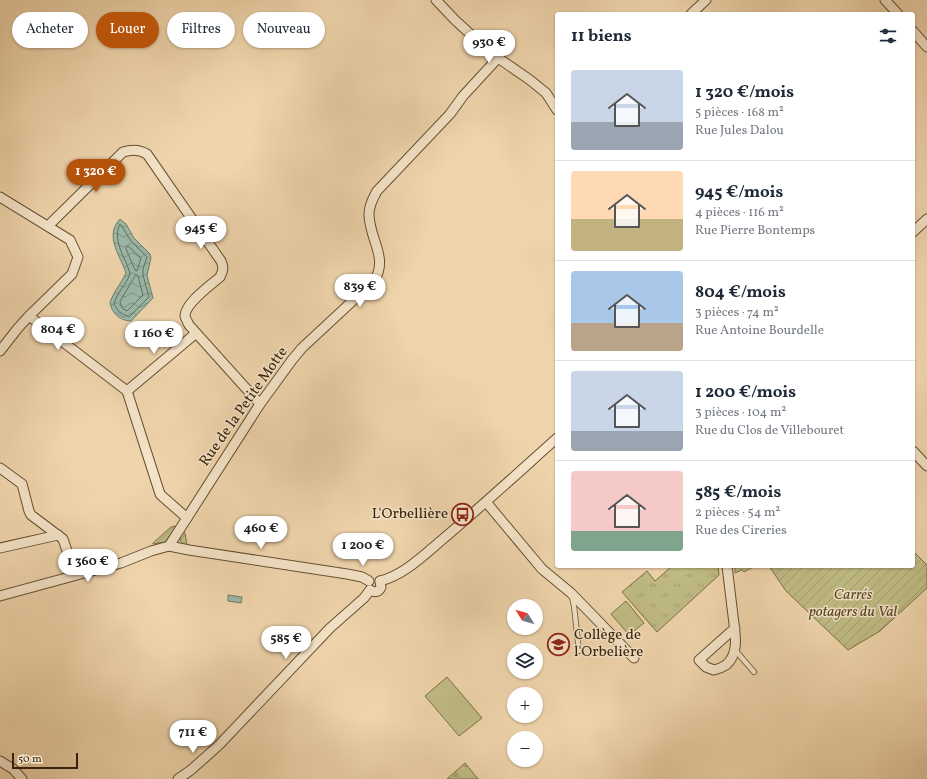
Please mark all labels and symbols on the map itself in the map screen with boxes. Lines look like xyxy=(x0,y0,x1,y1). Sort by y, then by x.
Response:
pin: 930 € xyxy=(461,30,517,64)
pin: 1 320 € xyxy=(59,159,133,193)
pin: 945 € xyxy=(173,216,229,250)
pin: 839 € xyxy=(332,274,388,308)
pin: 804 € xyxy=(30,317,86,351)
pin: 1 160 € xyxy=(117,321,191,355)
street label: Rue de la Petite Motte xyxy=(195,343,293,471)
bus stop icon: L'Orbellière xyxy=(450,501,476,527)
place label: L'Orbellière xyxy=(372,504,448,525)
pin: 460 € xyxy=(233,516,289,550)
pin: 1 200 € xyxy=(326,533,400,567)
pin: 1 360 € xyxy=(51,549,125,583)
park label: Carrés potagers du Val xyxy=(809,585,898,623)
north arrow xyxy=(507,599,543,635)
place label: Collège de l'Orbelière xyxy=(574,625,643,663)
pin: 585 € xyxy=(258,626,314,660)
school or university icon: Collège de l'Orbelière xyxy=(545,631,571,657)
pin: 711 € xyxy=(165,720,221,754)
scale bar xyxy=(12,751,78,770)

